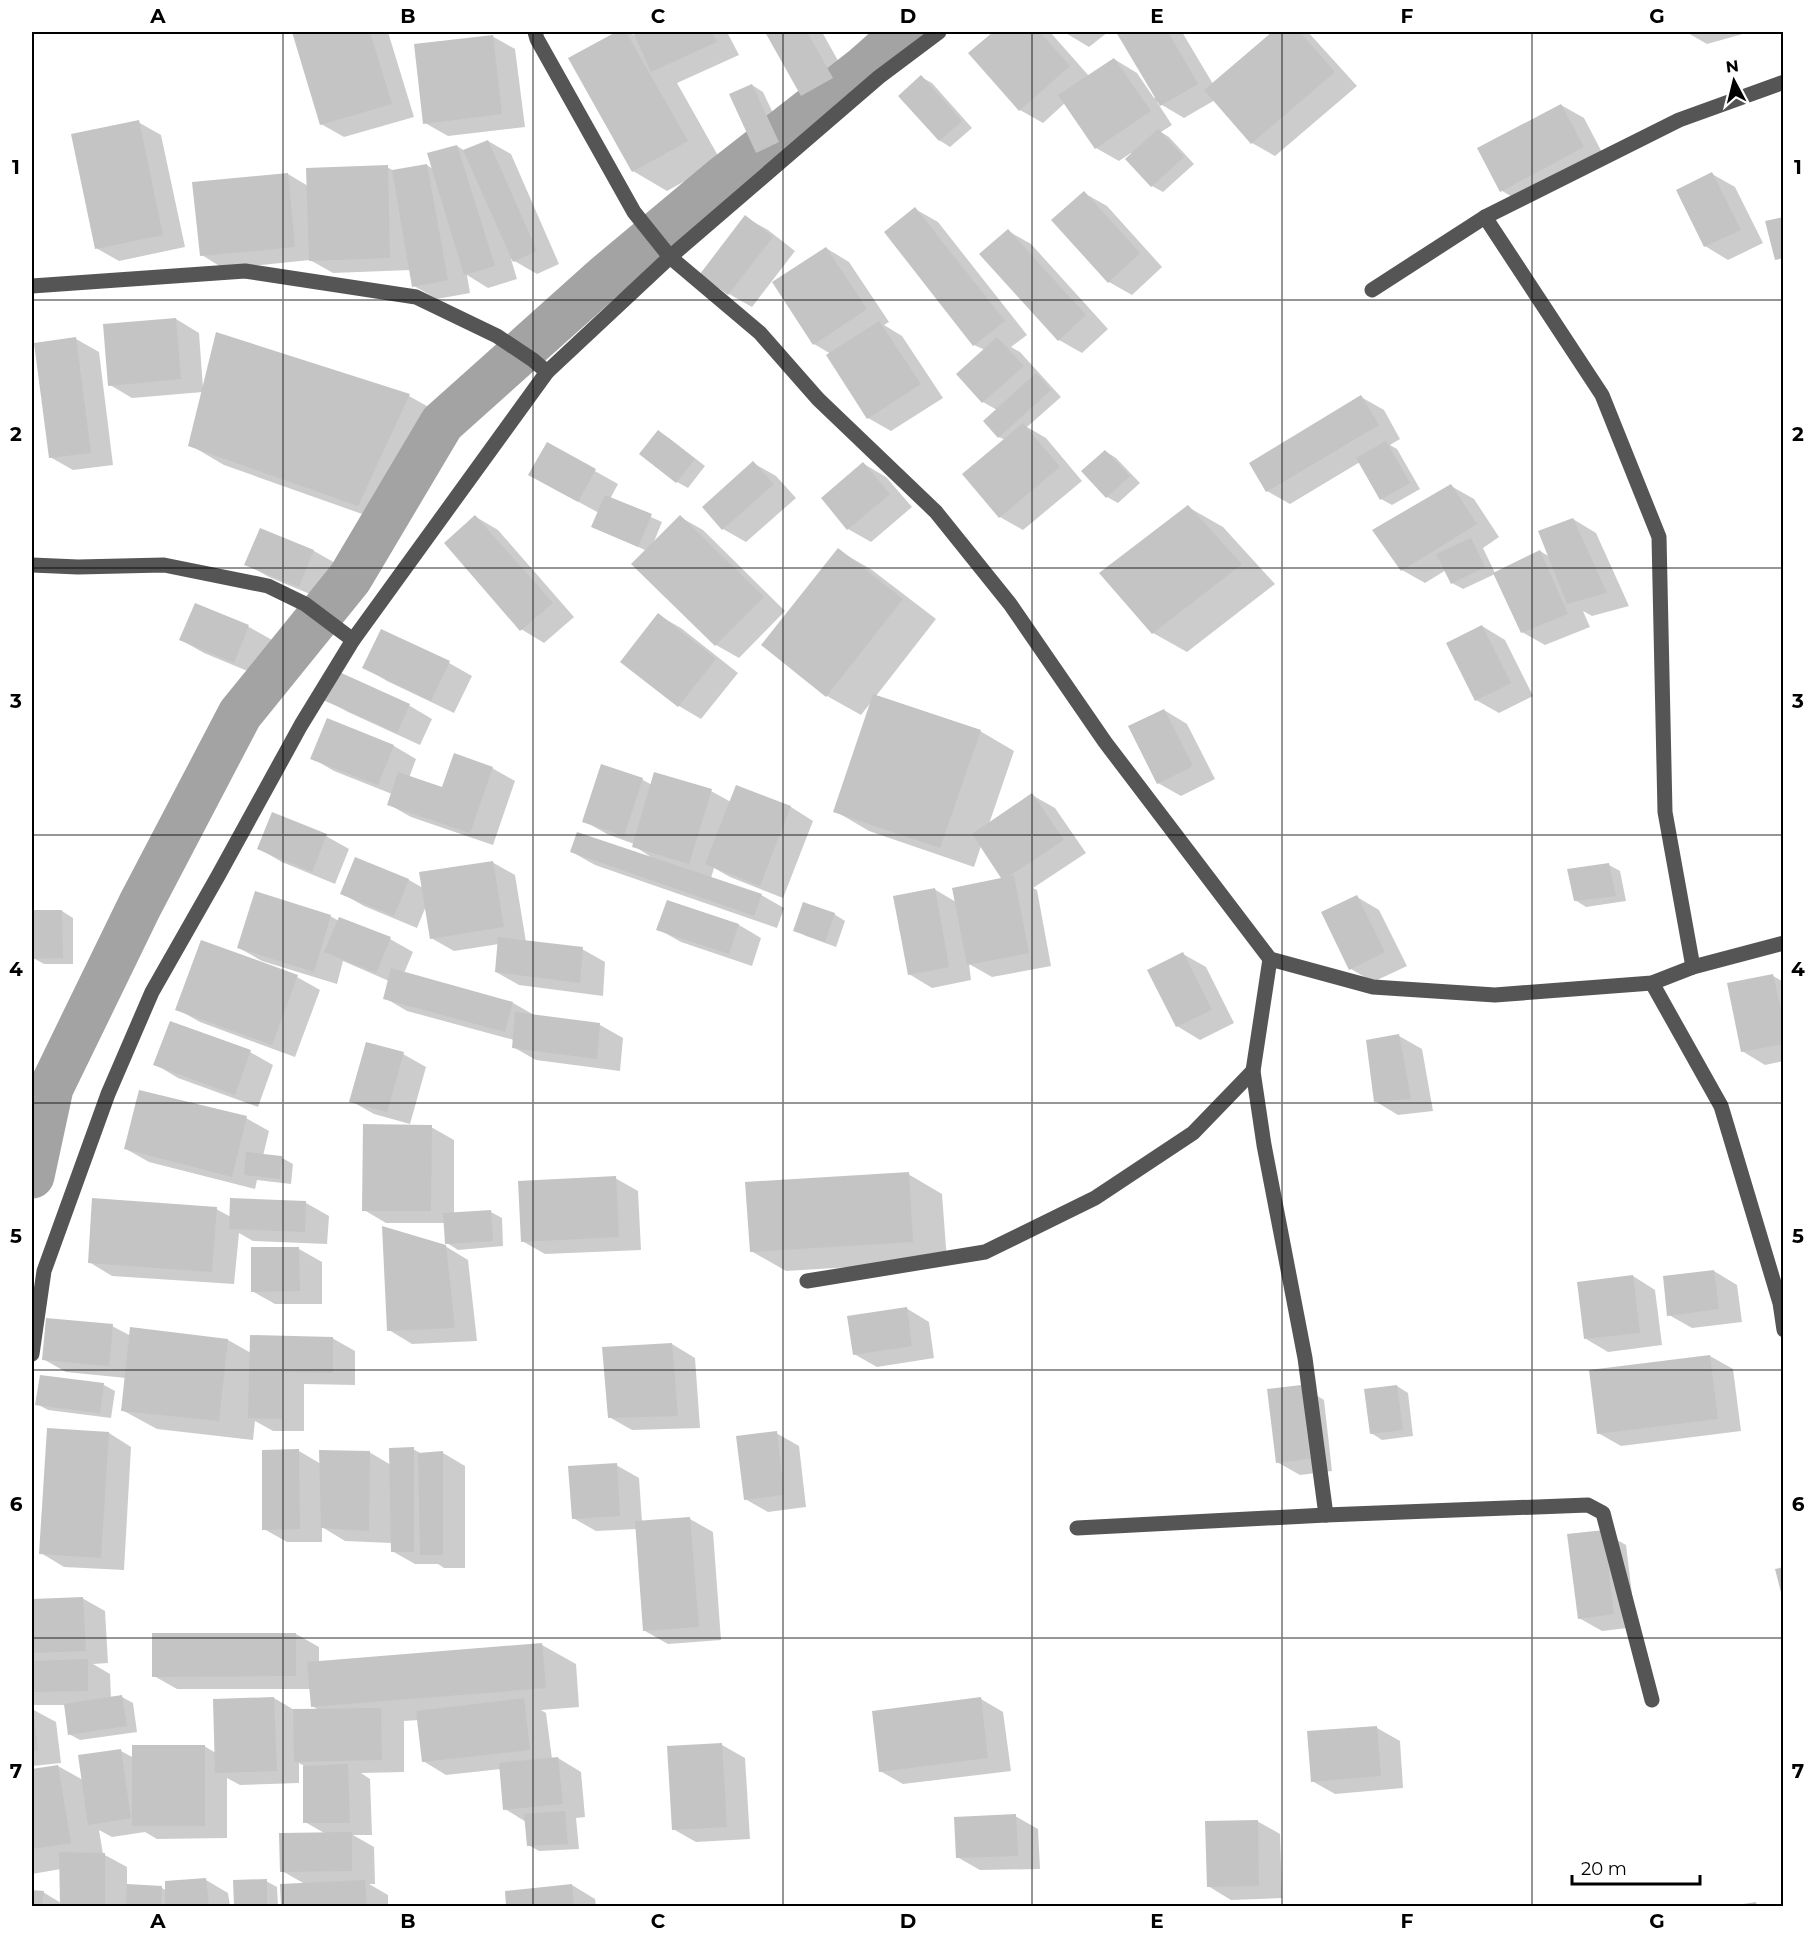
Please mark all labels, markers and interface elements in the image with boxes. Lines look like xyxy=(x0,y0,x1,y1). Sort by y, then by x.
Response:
text: A xyxy=(149,4,166,28)
text: B xyxy=(400,4,416,28)
text: C xyxy=(651,4,666,28)
text: D xyxy=(900,4,916,28)
text: E xyxy=(1150,4,1164,28)
text: F xyxy=(1401,4,1414,28)
text: G xyxy=(1649,4,1665,28)
north arrow xyxy=(1704,51,1764,111)
text: N xyxy=(1725,56,1740,77)
text: 1 xyxy=(12,155,20,179)
text: 1 xyxy=(1794,155,1802,179)
text: 2 xyxy=(10,422,22,446)
text: 2 xyxy=(1792,422,1804,446)
text: 3 xyxy=(9,689,22,713)
text: 3 xyxy=(1791,689,1804,713)
text: 4 xyxy=(9,957,23,981)
text: 4 xyxy=(1791,957,1805,981)
text: 5 xyxy=(10,1224,22,1248)
text: 5 xyxy=(1792,1224,1804,1248)
text: 6 xyxy=(10,1492,23,1516)
text: 6 xyxy=(1792,1492,1805,1516)
text: 7 xyxy=(10,1759,22,1783)
text: 7 xyxy=(1792,1759,1804,1783)
scale bar xyxy=(1572,1848,1700,1886)
text: 20 m xyxy=(1581,1858,1627,1880)
text: A xyxy=(149,1909,166,1933)
text: B xyxy=(400,1909,416,1933)
text: C xyxy=(651,1909,666,1933)
text: D xyxy=(900,1909,916,1933)
text: E xyxy=(1150,1909,1164,1933)
text: F xyxy=(1401,1909,1414,1933)
text: G xyxy=(1649,1909,1665,1933)

